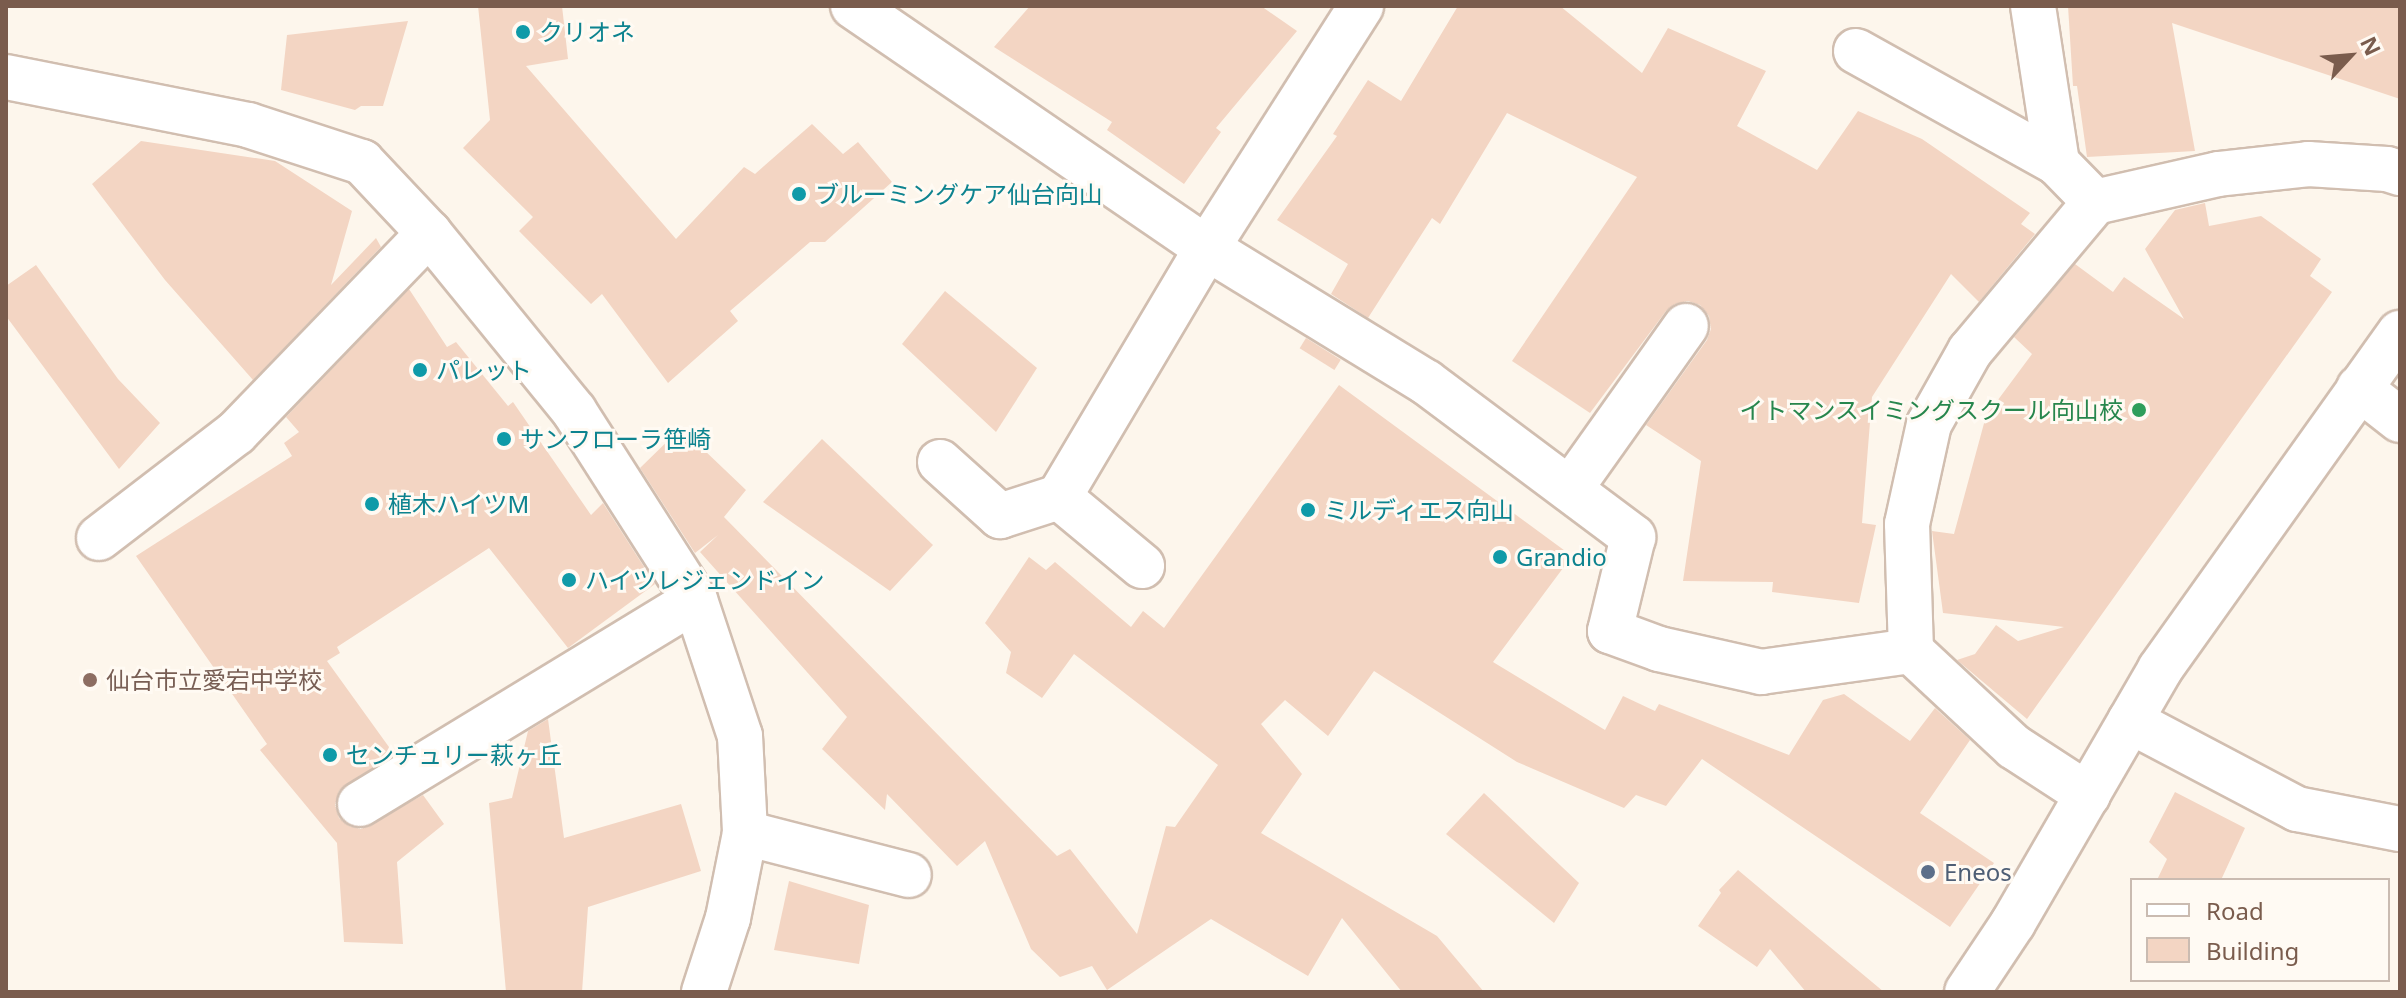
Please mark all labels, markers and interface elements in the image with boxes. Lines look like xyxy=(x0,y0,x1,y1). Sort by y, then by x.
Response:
north arrow xyxy=(2310,16,2390,96)
place label: クリオネ xyxy=(539,18,635,46)
marker: クリオネ xyxy=(514,23,532,41)
text: N xyxy=(2354,31,2389,60)
place label: ブルーミングケア仙台向山 xyxy=(815,180,1103,208)
marker: ブルーミングケア仙台向山 xyxy=(790,185,808,203)
place label: パレット xyxy=(436,356,532,384)
marker: パレット xyxy=(411,361,429,379)
place label: イトマンスイミングスクール向山校 xyxy=(1739,396,2123,424)
marker: イトマンスイミングスクール向山校 xyxy=(2130,401,2148,419)
place label: サンフローラ笹崎 xyxy=(520,425,712,453)
marker: サンフローラ笹崎 xyxy=(495,430,513,448)
place label: 植木ハイツM xyxy=(388,490,530,518)
marker: 植木ハイツM xyxy=(363,495,381,513)
place label: ミルディエス向山 xyxy=(1324,496,1516,524)
marker: ミルディエス向山 xyxy=(1299,501,1317,519)
place label: Grandio xyxy=(1516,543,1607,571)
marker: Grandio xyxy=(1491,548,1509,566)
place label: ハイツレジェンドイン xyxy=(585,566,825,594)
marker: ハイツレジェンドイン xyxy=(560,571,578,589)
place label: 仙台市立愛宕中学校 xyxy=(106,666,322,694)
marker: 仙台市立愛宕中学校 xyxy=(81,671,99,689)
place label: センチュリー萩ヶ丘 xyxy=(346,741,562,769)
marker: センチュリー萩ヶ丘 xyxy=(321,746,339,764)
place label: Eneos xyxy=(1944,858,2012,886)
marker: Eneos xyxy=(1919,863,1937,881)
legend xyxy=(2130,878,2390,982)
text: Road xyxy=(2206,894,2264,927)
text: Building xyxy=(2206,934,2299,967)

